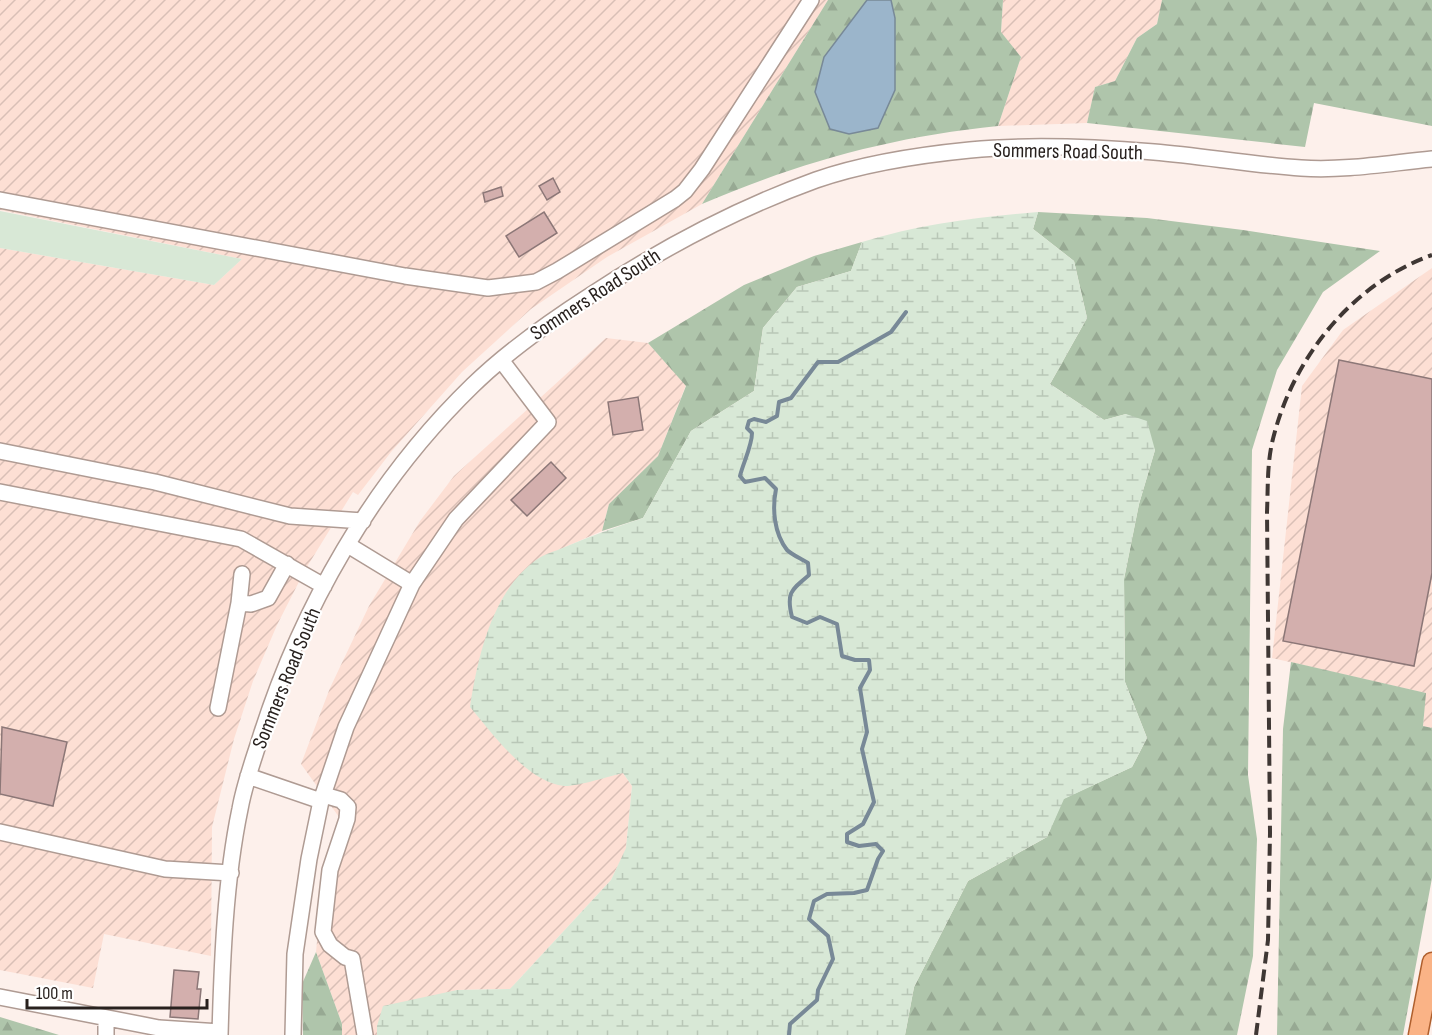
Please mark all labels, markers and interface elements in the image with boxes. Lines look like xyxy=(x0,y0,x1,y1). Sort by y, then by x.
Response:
street label: Sommers Road South xyxy=(993,138,1143,165)
street label: Sommers Road South xyxy=(526,243,665,346)
street label: Sommers Road South xyxy=(247,604,326,752)
scale bar xyxy=(27,972,207,1010)
text: 100 m xyxy=(36,983,73,1004)

